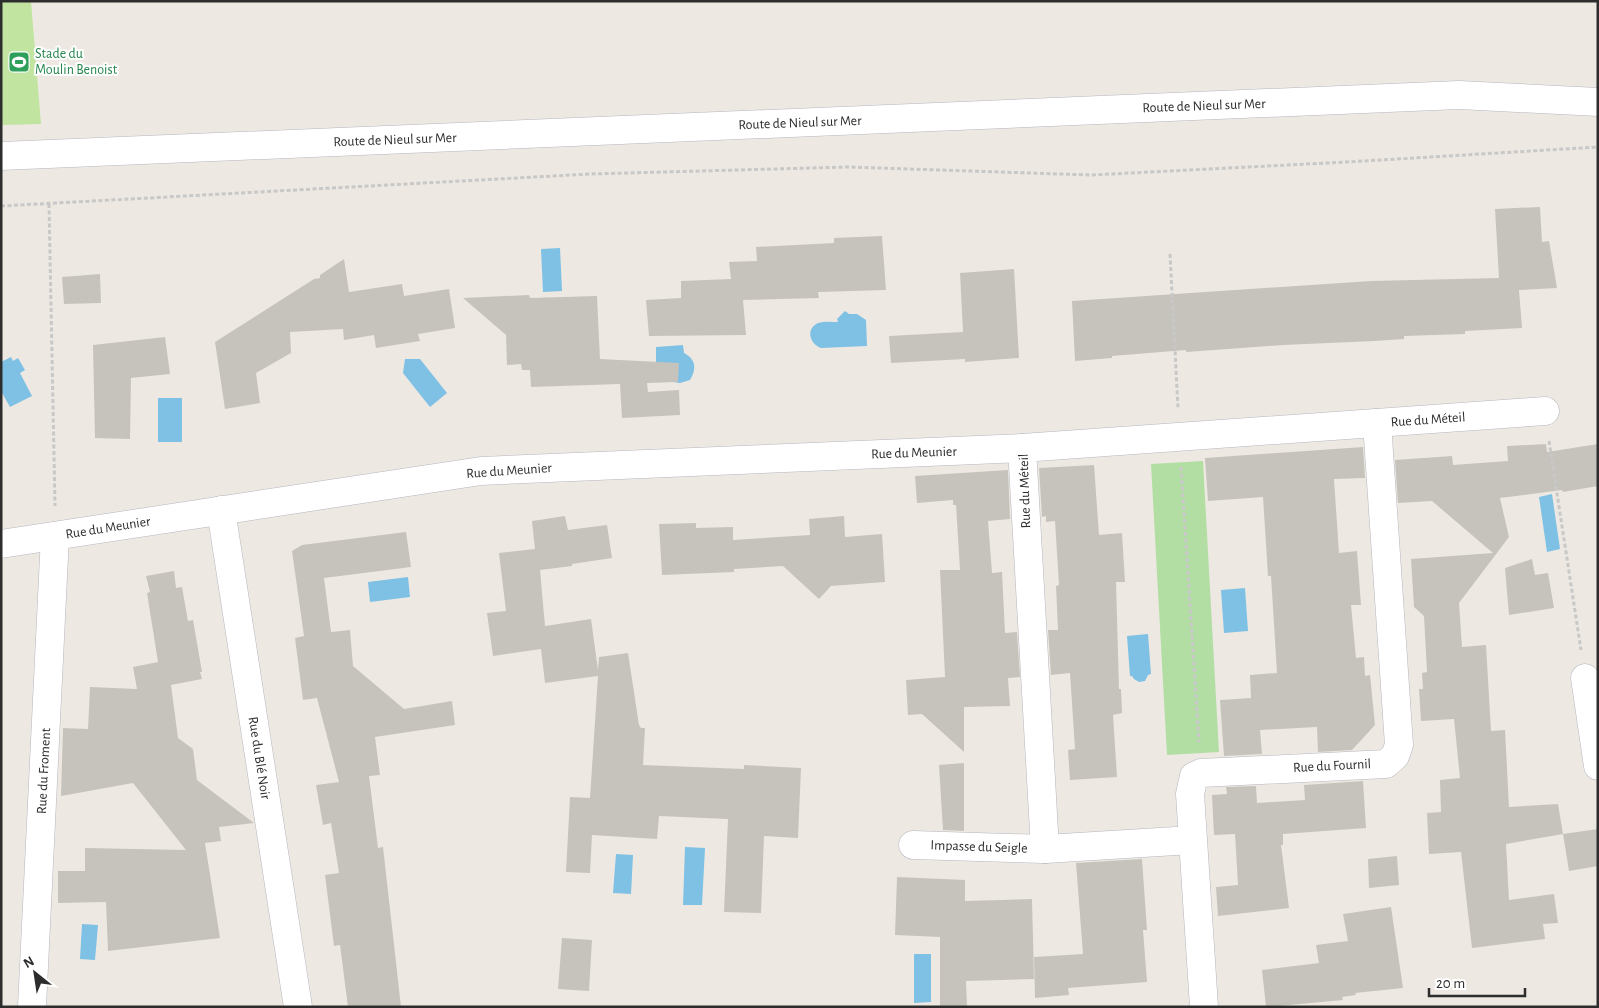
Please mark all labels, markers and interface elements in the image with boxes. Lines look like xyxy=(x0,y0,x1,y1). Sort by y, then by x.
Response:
place label: Stade du Moulin Benoist xyxy=(35,47,118,77)
sports icon: Stade du Moulin Benoist xyxy=(7,50,31,74)
street label: Route de Nieul sur Mer xyxy=(1142,97,1266,115)
street label: Route de Nieul sur Mer xyxy=(738,114,862,132)
street label: Route de Nieul sur Mer xyxy=(333,131,457,149)
street label: Rue du Méteil xyxy=(1390,410,1466,430)
street label: Rue du Meunier xyxy=(871,444,958,461)
street label: Rue du Méteil xyxy=(1017,453,1033,529)
street label: Rue du Meunier xyxy=(466,461,553,481)
street label: Rue du Meunier xyxy=(64,514,152,542)
street label: Rue du Blé Noir xyxy=(246,715,273,801)
street label: Rue du Froment xyxy=(35,727,53,814)
street label: Rue du Fournil xyxy=(1293,757,1371,775)
street label: Impasse du Seigle xyxy=(930,838,1028,856)
north arrow xyxy=(10,948,60,998)
text: N xyxy=(21,954,37,971)
scale bar xyxy=(1429,966,1525,998)
text: 20 m xyxy=(1436,976,1465,991)

